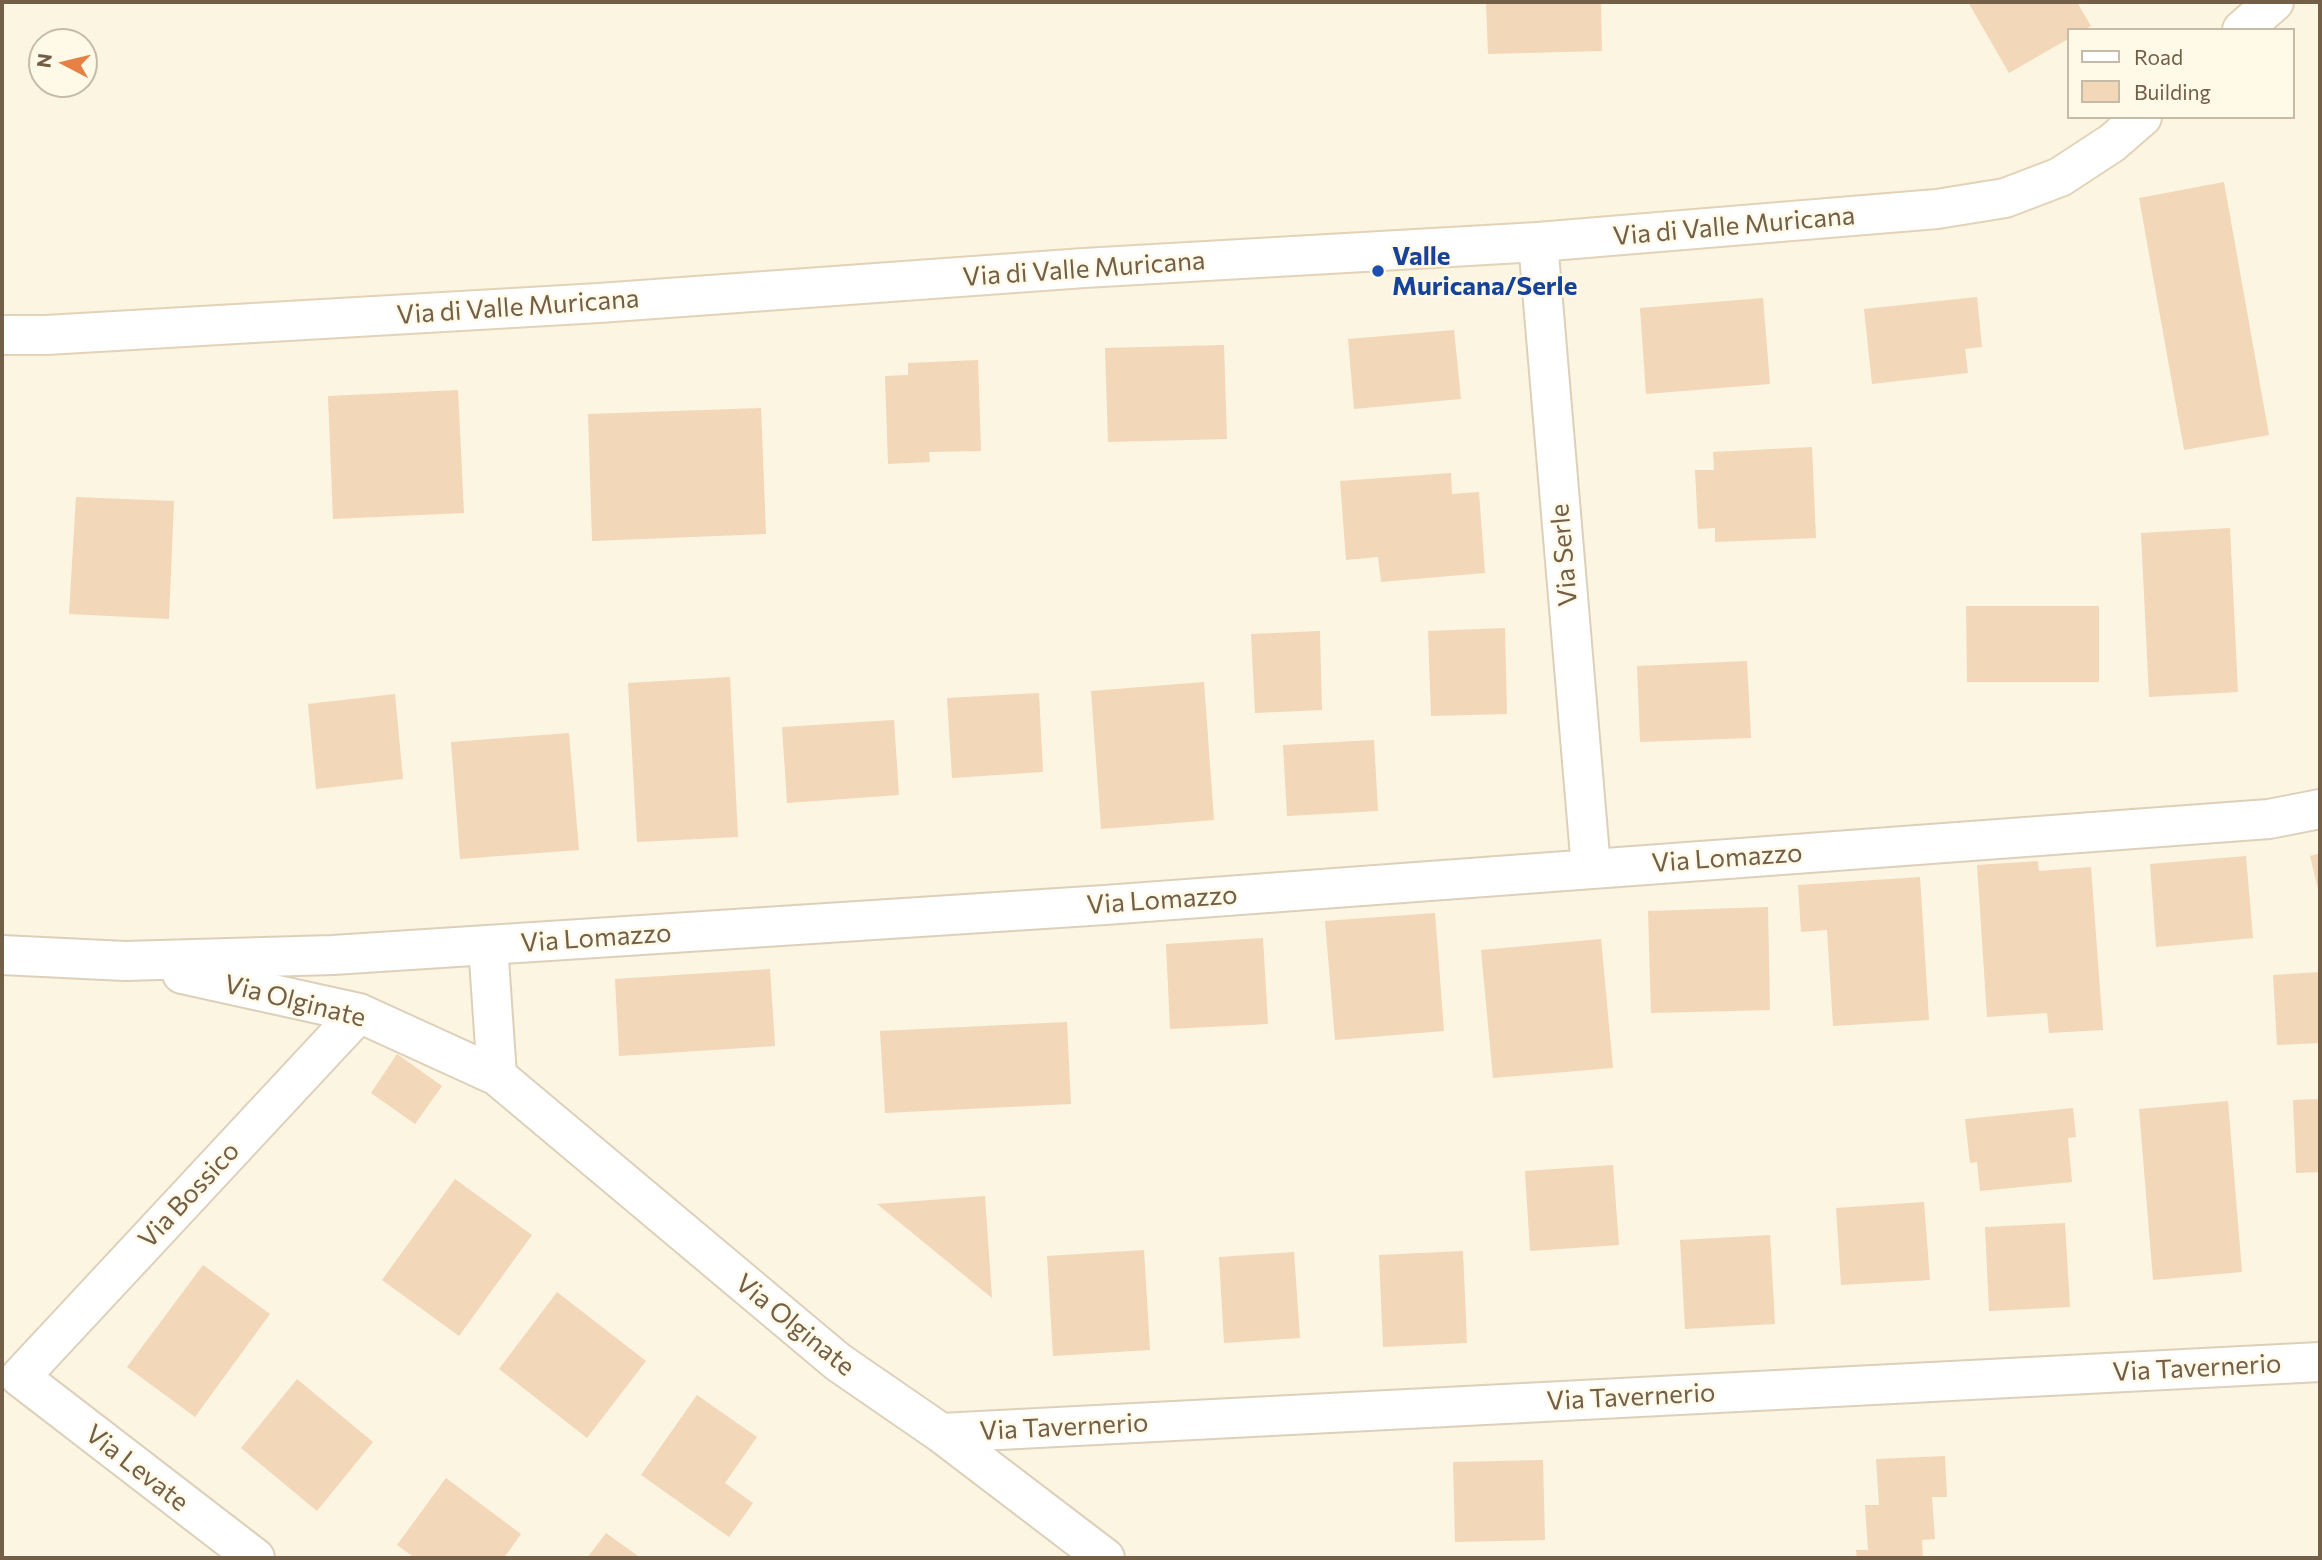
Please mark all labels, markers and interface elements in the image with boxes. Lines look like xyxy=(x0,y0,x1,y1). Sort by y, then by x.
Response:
north arrow xyxy=(28,28,98,98)
legend xyxy=(2066,28,2294,119)
text: Road xyxy=(2134,44,2183,69)
text: N xyxy=(31,52,56,69)
text: Building xyxy=(2134,79,2211,104)
street label: Via di Valle Muricana xyxy=(1612,200,1856,252)
place label: Valle Muricana/Serle xyxy=(1392,240,1577,302)
street label: Via di Valle Muricana xyxy=(962,245,1206,293)
marker: Valle Muricana/Serle xyxy=(1370,263,1386,279)
street label: Via di Valle Muricana xyxy=(396,283,640,331)
street label: Via Serle xyxy=(1544,502,1584,608)
street label: Via Lomazzo xyxy=(1651,837,1803,879)
street label: Via Lomazzo xyxy=(1086,879,1238,921)
street label: Via Lomazzo xyxy=(520,917,672,959)
street label: Via Olginate xyxy=(221,968,369,1034)
street label: Via Bossico xyxy=(132,1135,246,1255)
street label: Via Olginate xyxy=(729,1267,861,1383)
street label: Via Tavernerio xyxy=(2112,1348,2282,1388)
street label: Via Tavernerio xyxy=(1546,1377,1716,1417)
street label: Via Tavernerio xyxy=(979,1407,1149,1447)
street label: Via Levate xyxy=(79,1418,195,1518)

